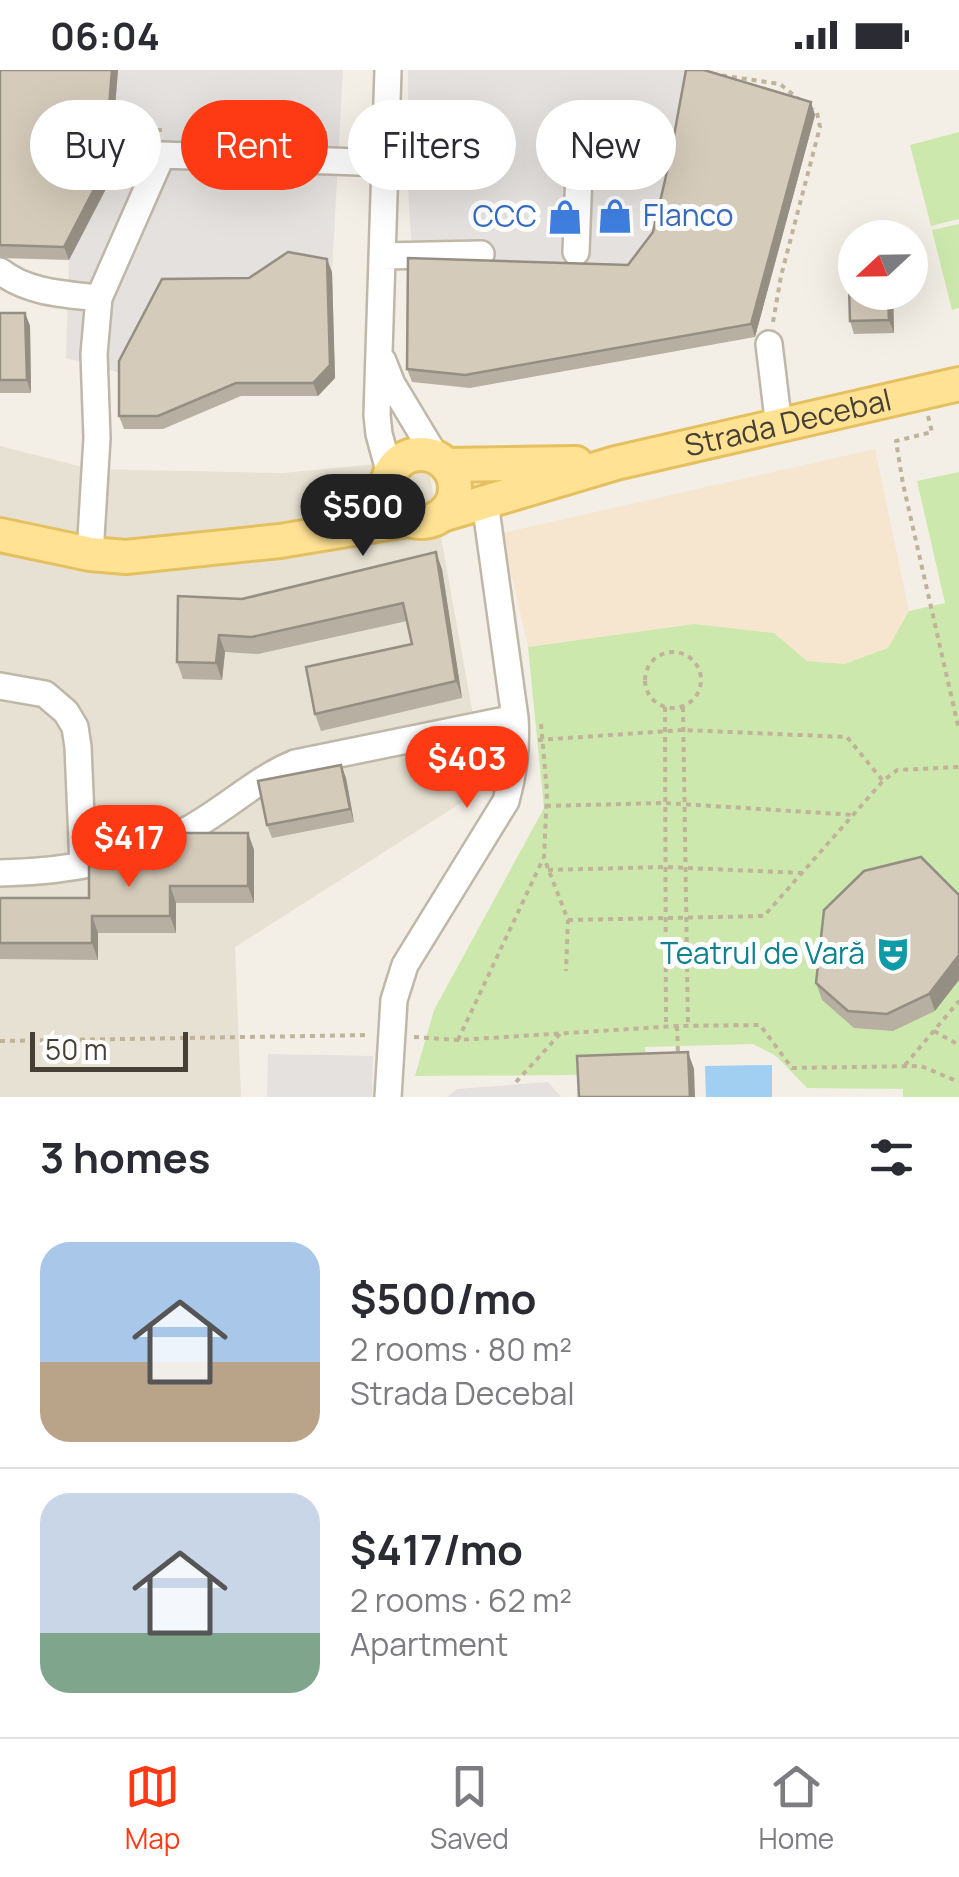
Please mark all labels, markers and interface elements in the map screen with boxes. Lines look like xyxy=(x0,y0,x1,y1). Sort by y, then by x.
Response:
text: 06:04 xyxy=(50,9,160,61)
chip: Buy xyxy=(30,100,161,190)
chip: Rent xyxy=(181,100,328,190)
chip: Filters xyxy=(348,100,516,190)
chip: New xyxy=(536,100,676,190)
place label: Flanco xyxy=(643,194,733,235)
place label: CCC xyxy=(473,195,537,236)
shop icon: Flanco xyxy=(596,197,634,235)
shop icon: CCC xyxy=(546,198,584,236)
north arrow xyxy=(838,220,928,310)
map controls xyxy=(838,220,928,310)
street label: Strada Decebal xyxy=(680,378,895,466)
pin: $500 xyxy=(304,474,422,559)
text: $500 xyxy=(323,484,403,528)
pin: $403 xyxy=(408,726,526,811)
text: $403 xyxy=(427,736,507,780)
pin: $417 xyxy=(70,805,188,890)
text: $417 xyxy=(94,815,164,859)
place label: Teatrul de Vară xyxy=(660,932,865,973)
theatre icon: Teatrul de Vară xyxy=(874,935,912,973)
scale bar xyxy=(30,1027,188,1071)
text: 50 m xyxy=(45,1030,108,1068)
text: 3 homes xyxy=(40,1128,210,1186)
icon: filters xyxy=(864,1130,919,1185)
text: $500/mo xyxy=(350,1269,537,1327)
icon: home xyxy=(120,1282,240,1402)
text: 2 rooms · 80 m² xyxy=(350,1327,572,1371)
text: Strada Decebal xyxy=(350,1371,575,1415)
text: $417/mo xyxy=(350,1520,523,1578)
icon: home xyxy=(120,1533,240,1653)
text: 2 rooms · 62 m² xyxy=(350,1578,572,1622)
text: Apartment xyxy=(350,1622,508,1666)
tab: Map xyxy=(125,1759,180,1857)
tab: Saved xyxy=(430,1759,509,1857)
tab: Home xyxy=(758,1759,834,1857)

